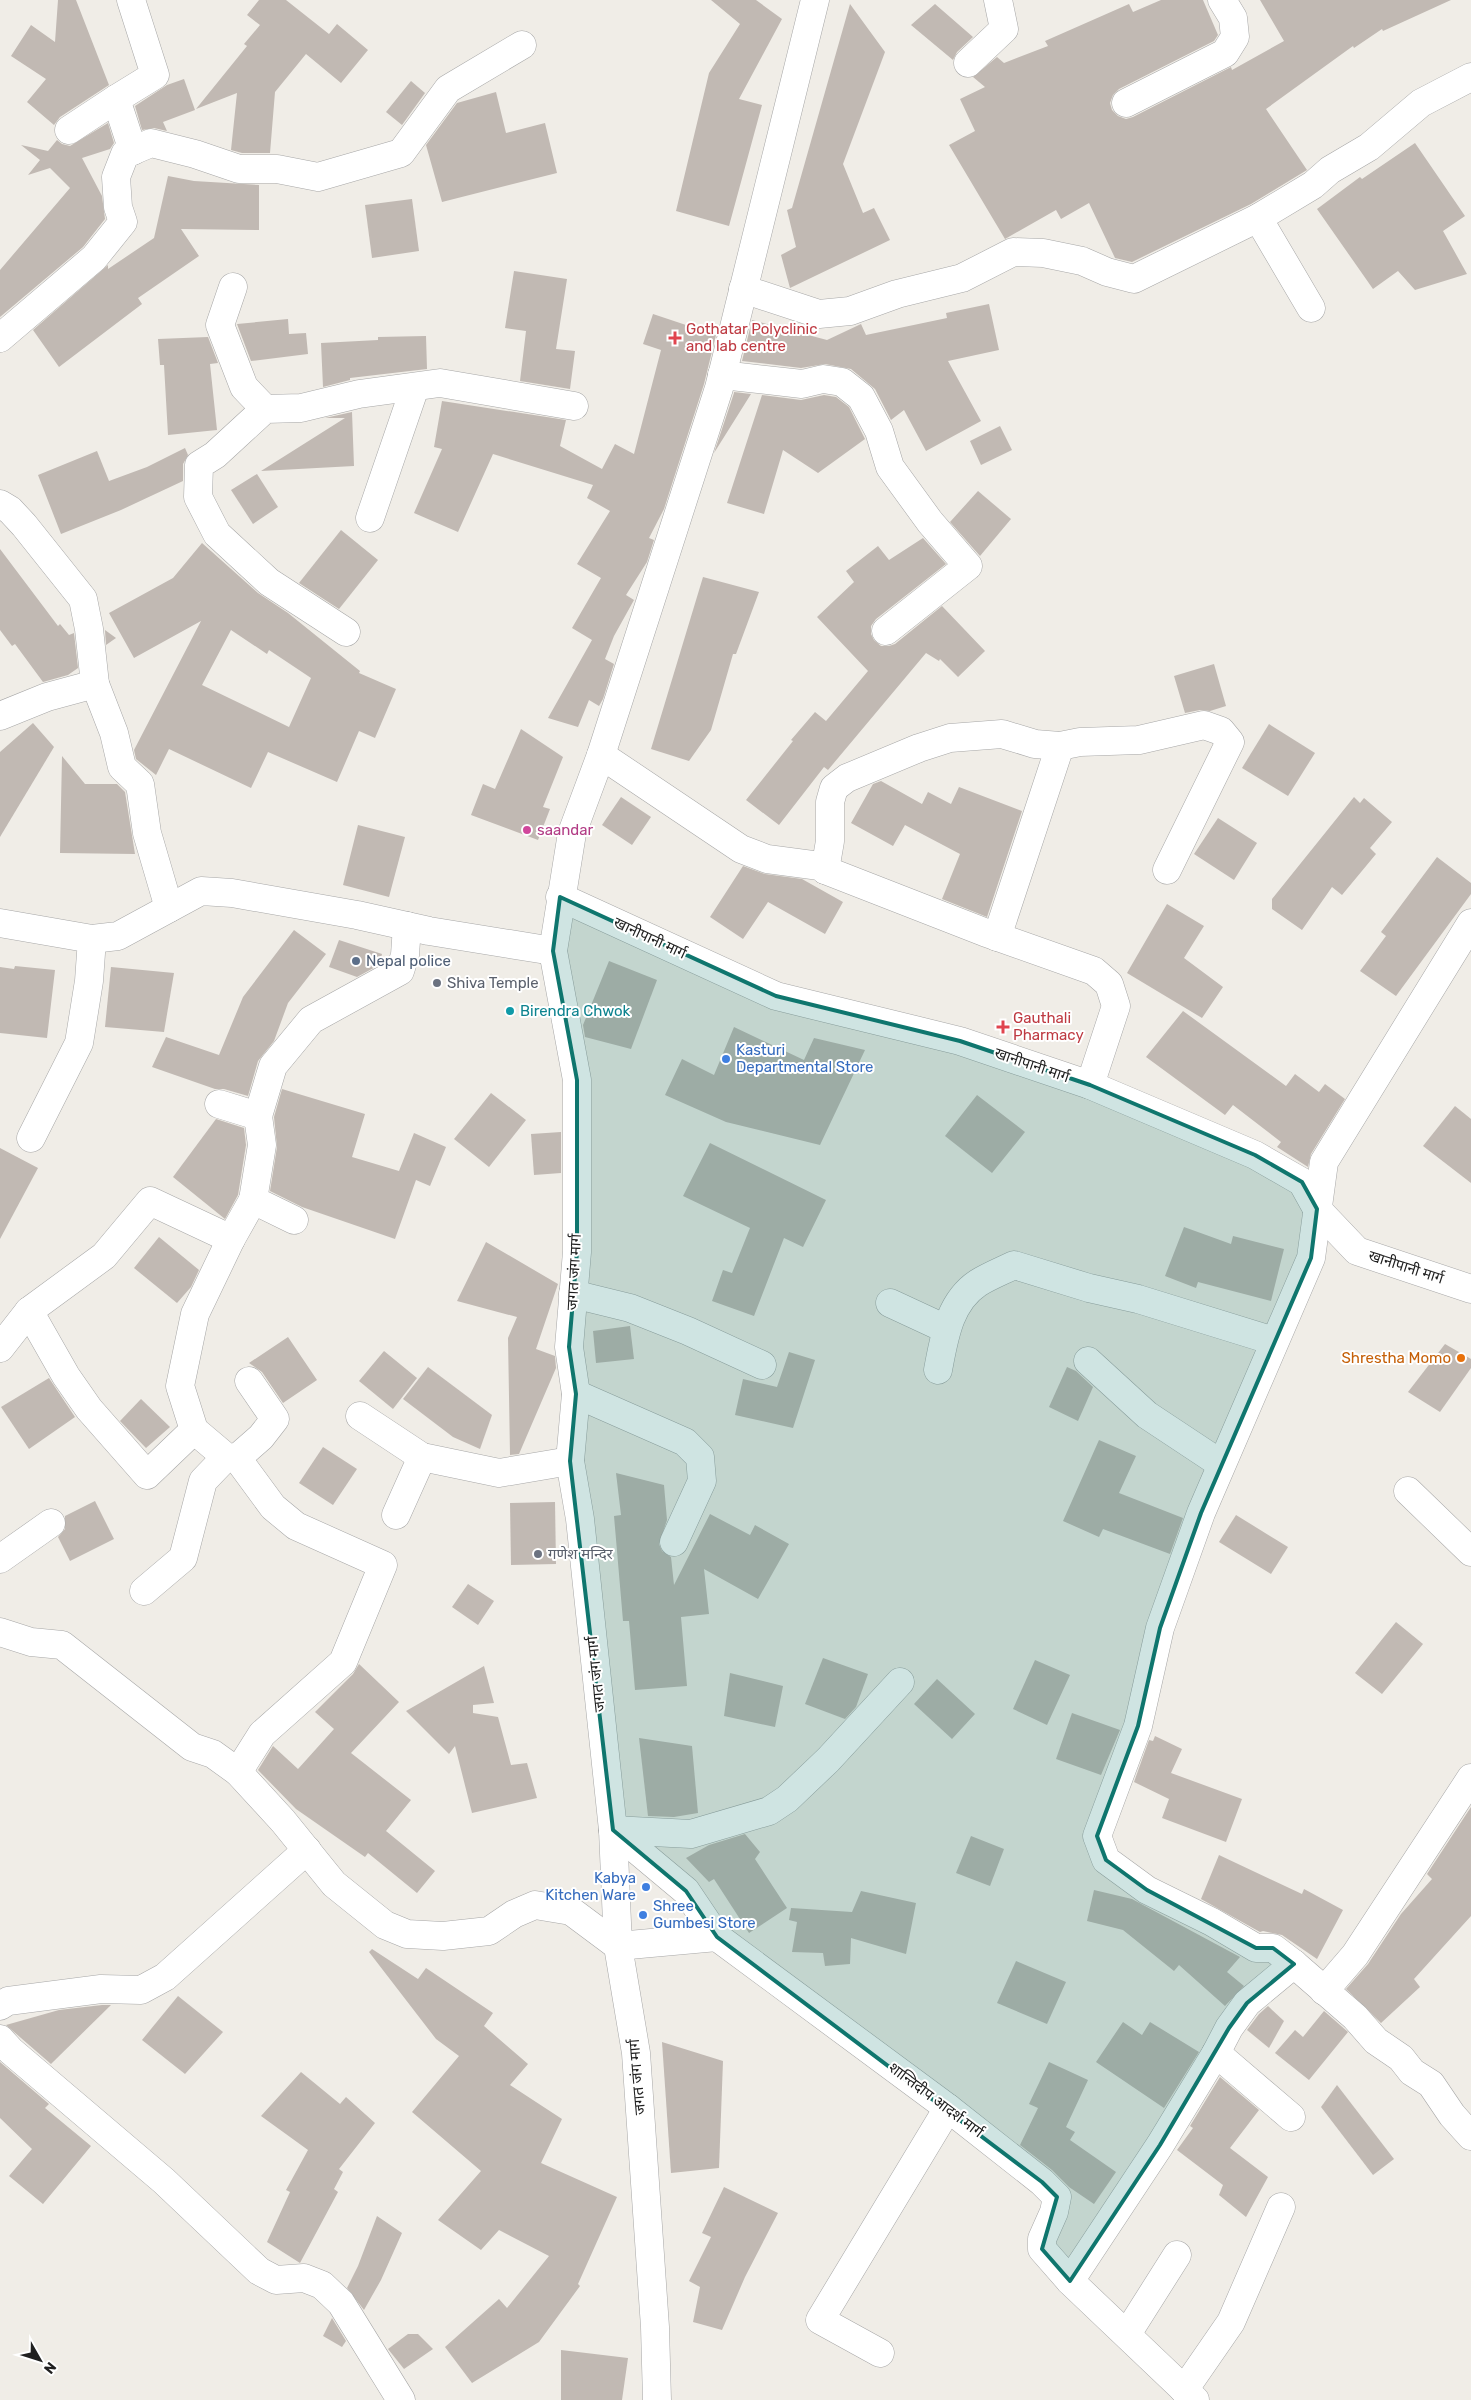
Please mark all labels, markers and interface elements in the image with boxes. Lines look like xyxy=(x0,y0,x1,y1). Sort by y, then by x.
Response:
place label: Gothatar Polyclinic and lab centre xyxy=(686,320,818,355)
marker: Gothatar Polyclinic and lab centre xyxy=(668,331,682,345)
place label: saandar xyxy=(537,821,594,839)
marker: saandar xyxy=(521,824,533,836)
street label: खानीपानी मार्ग xyxy=(611,913,690,963)
place label: Nepal police xyxy=(366,952,451,970)
marker: Nepal police xyxy=(350,955,362,967)
place label: Shiva Temple xyxy=(447,974,539,992)
marker: Shiva Temple xyxy=(431,977,443,989)
place label: Birendra Chwok xyxy=(520,1002,631,1020)
marker: Birendra Chwok xyxy=(504,1005,516,1017)
place label: Gauthali Pharmacy xyxy=(1013,1009,1084,1044)
marker: Gauthali Pharmacy xyxy=(997,1021,1009,1033)
place label: Kasturi Departmental Store xyxy=(736,1041,873,1076)
street label: खानीपानी मार्ग xyxy=(992,1044,1073,1087)
marker: Kasturi Departmental Store xyxy=(720,1053,732,1065)
street label: जगत जंग मार्ग xyxy=(563,1232,585,1311)
street label: खानीपानी मार्ग xyxy=(1366,1246,1447,1288)
place label: Shrestha Momo xyxy=(1342,1349,1451,1367)
marker: Shrestha Momo xyxy=(1455,1352,1467,1364)
place label: गणेश मन्दिर xyxy=(548,1545,614,1563)
marker: गणेश मन्दिर xyxy=(532,1548,544,1560)
street label: जगत जंग मार्ग xyxy=(583,1634,609,1713)
place label: Kabya Kitchen Ware xyxy=(545,1869,636,1904)
marker: Kabya Kitchen Ware xyxy=(640,1881,652,1893)
place label: Shree Gumbesi Store xyxy=(653,1897,756,1932)
marker: Shree Gumbesi Store xyxy=(637,1909,649,1921)
street label: जगत जंग मार्ग xyxy=(625,2037,649,2116)
street label: शान्तिदीप आदर्श मार्ग xyxy=(885,2059,988,2142)
north arrow xyxy=(15,2335,65,2385)
text: N xyxy=(40,2359,59,2377)

